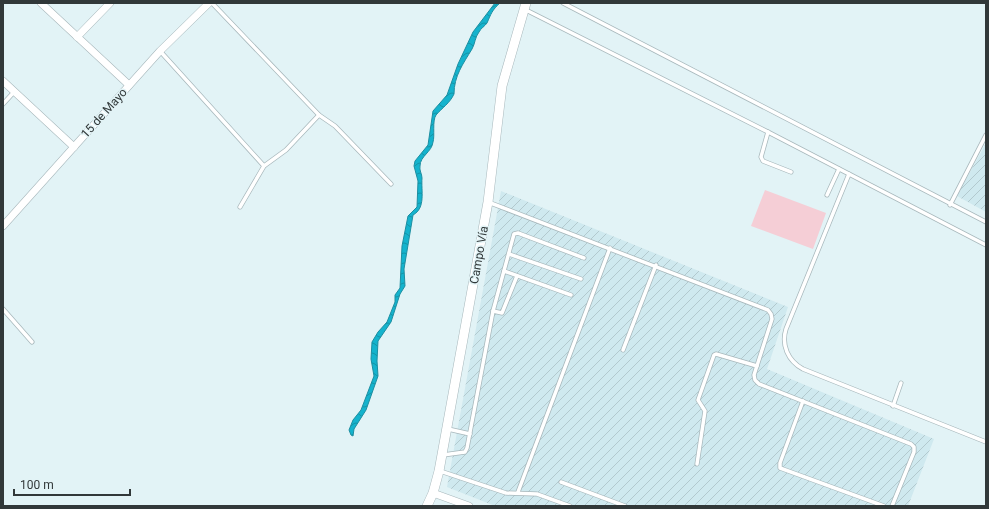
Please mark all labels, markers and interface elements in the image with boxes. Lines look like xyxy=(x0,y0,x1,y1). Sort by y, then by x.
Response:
street label: 15 de Mayo xyxy=(78,85,130,141)
street label: Campo Vía xyxy=(467,225,491,285)
scale bar xyxy=(14,471,130,497)
text: 100 m xyxy=(20,478,54,492)

